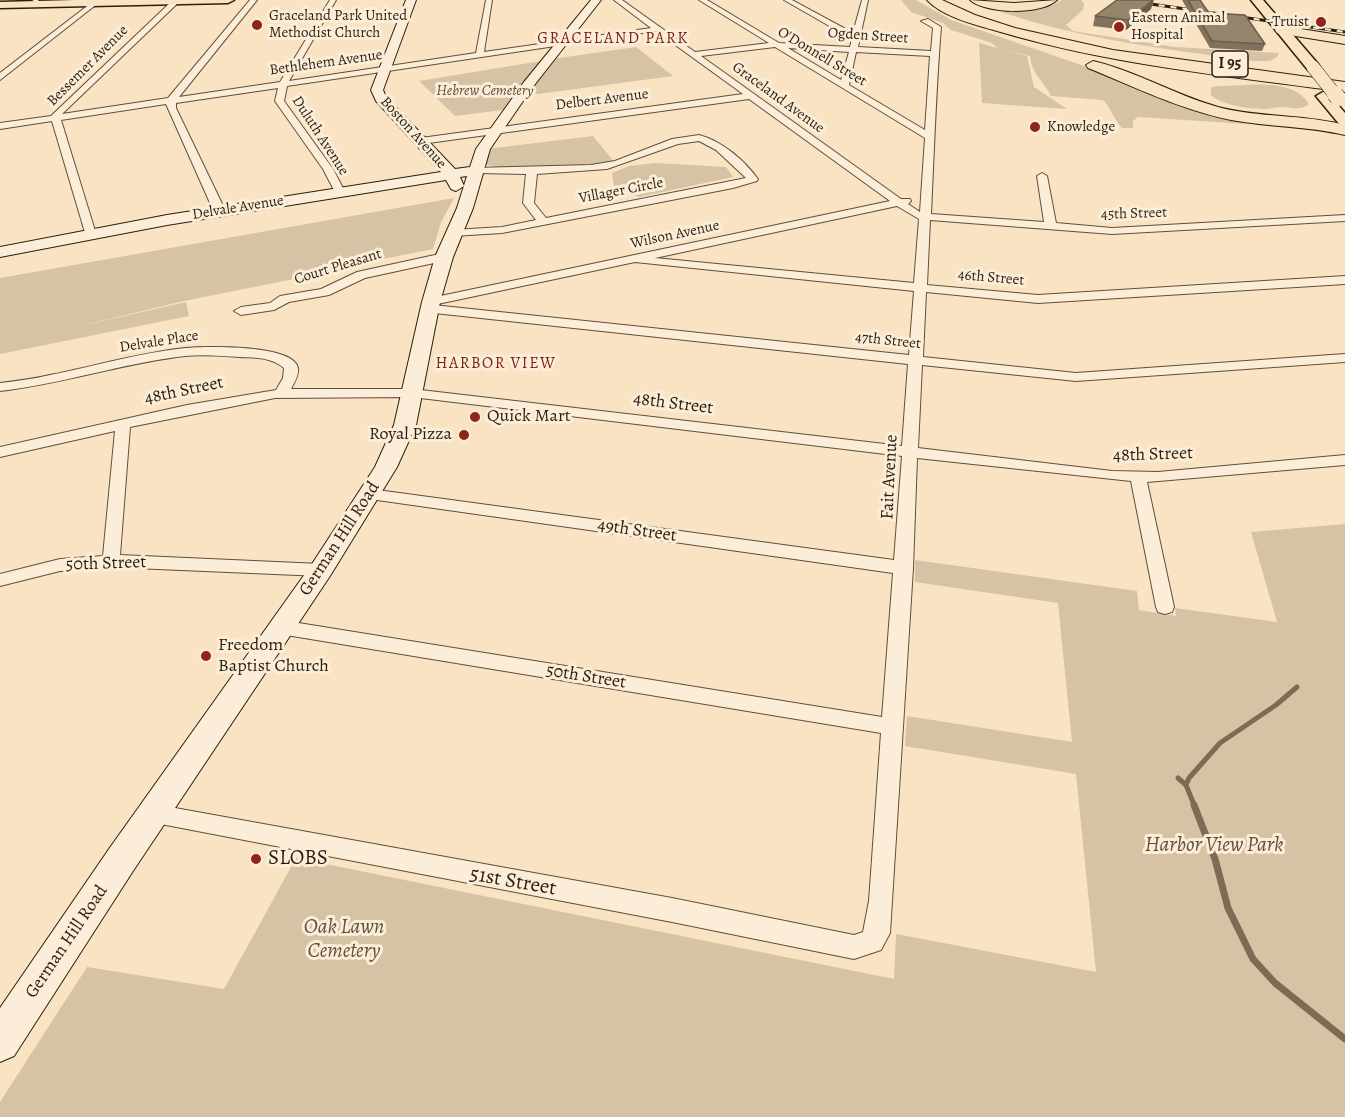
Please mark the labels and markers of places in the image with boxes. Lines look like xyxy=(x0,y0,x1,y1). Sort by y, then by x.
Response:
place label: Graceland Park United Methodist Church xyxy=(269,7,407,42)
place label: Eastern Animal Hospital xyxy=(1131,9,1225,44)
place label: Truist xyxy=(1272,13,1309,31)
marker: Truist xyxy=(1314,15,1328,29)
marker: Graceland Park United Methodist Church xyxy=(250,18,264,32)
marker: Eastern Animal Hospital xyxy=(1112,20,1126,34)
place label: Knowledge xyxy=(1047,118,1115,136)
marker: Knowledge xyxy=(1028,120,1042,134)
place label: Quick Mart xyxy=(487,406,571,428)
marker: Quick Mart xyxy=(468,410,482,424)
place label: Royal Pizza xyxy=(369,424,452,446)
marker: Royal Pizza xyxy=(457,428,471,442)
place label: Freedom Baptist Church xyxy=(218,635,329,678)
marker: Freedom Baptist Church xyxy=(199,649,213,663)
place label: SLOBS xyxy=(268,846,328,872)
marker: SLOBS xyxy=(249,852,263,866)

